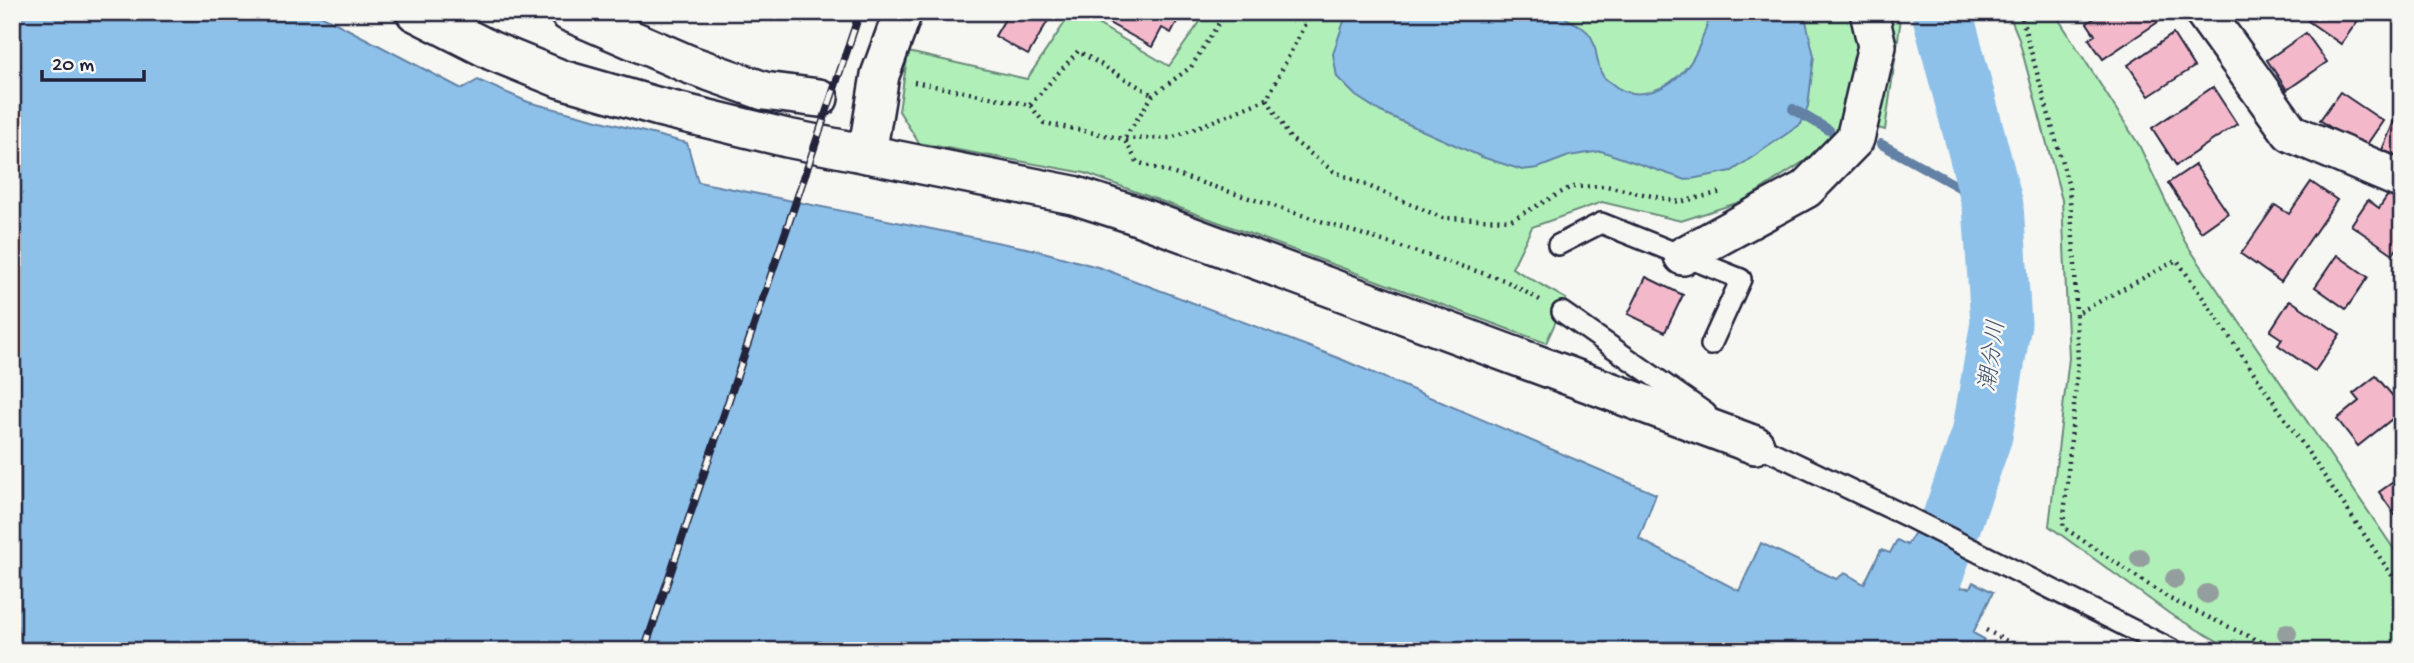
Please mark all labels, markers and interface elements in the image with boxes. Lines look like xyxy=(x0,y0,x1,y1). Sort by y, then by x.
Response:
scale bar xyxy=(42,38,144,82)
text: 20 m xyxy=(52,54,94,79)
water label: 潮分川 xyxy=(1975,318,2013,394)

